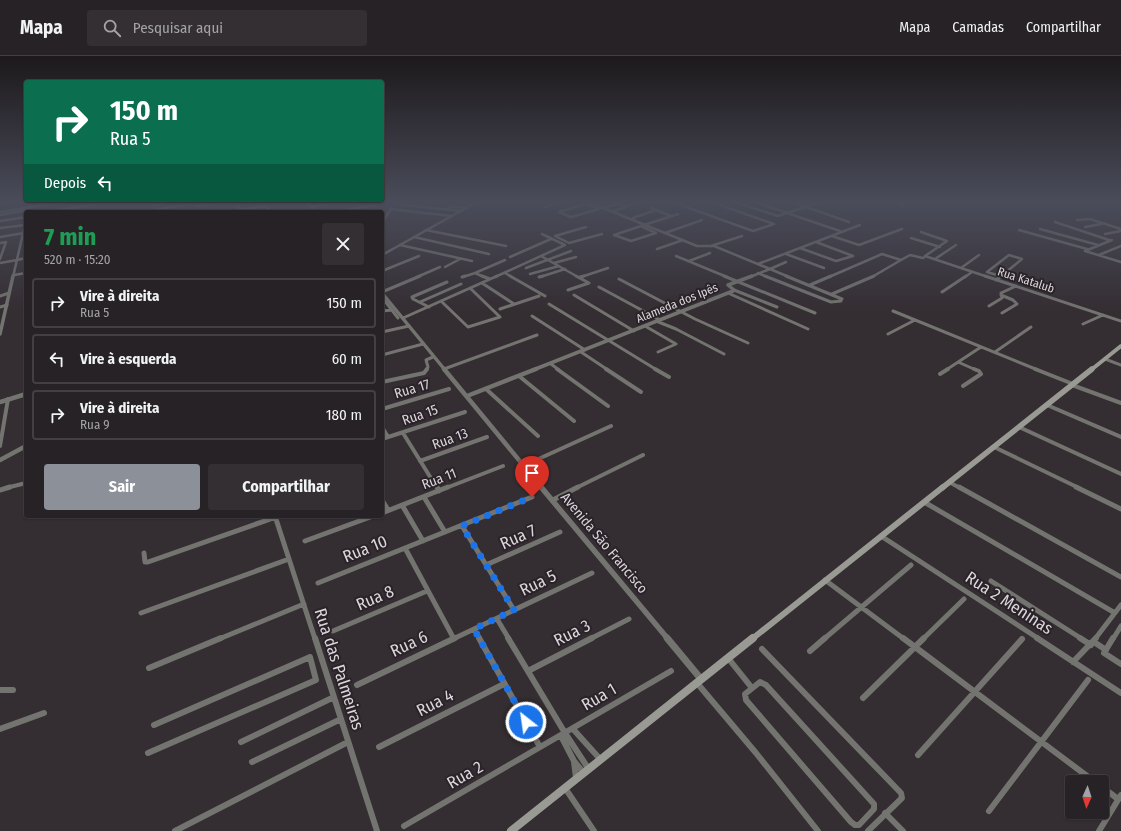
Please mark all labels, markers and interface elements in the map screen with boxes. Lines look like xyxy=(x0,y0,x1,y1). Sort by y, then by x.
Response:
search box xyxy=(87,10,367,46)
text: Mapa xyxy=(20,16,63,39)
icon: search xyxy=(101,17,123,39)
text: Pesquisar aqui xyxy=(133,19,223,37)
text: Mapa xyxy=(899,19,930,36)
text: Camadas xyxy=(952,19,1004,36)
text: Compartilhar xyxy=(1026,19,1101,36)
text: 150 m xyxy=(110,94,178,127)
icon: right xyxy=(44,96,96,148)
text: Rua 5 xyxy=(110,128,151,150)
icon: left xyxy=(94,172,116,194)
text: Depois xyxy=(44,174,86,192)
text: 7 min xyxy=(44,223,96,251)
button: close xyxy=(322,223,364,265)
text: 520 m · 15:20 xyxy=(44,252,111,267)
street label: Rua Katalub xyxy=(996,264,1056,296)
street label: Alameda dos Ipês xyxy=(634,280,720,326)
text: Vire à direita xyxy=(80,287,159,305)
icon: right xyxy=(46,292,68,314)
text: 150 m xyxy=(326,294,362,312)
text: Rua 5 xyxy=(80,305,109,320)
icon: left xyxy=(46,348,68,370)
text: Vire à esquerda xyxy=(80,350,177,368)
text: 60 m xyxy=(332,350,362,368)
street label: Rua 17 xyxy=(392,375,432,402)
text: Vire à direita xyxy=(80,399,159,417)
street label: Rua 15 xyxy=(400,401,440,429)
icon: right xyxy=(46,404,68,426)
text: 180 m xyxy=(326,406,362,424)
text: Rua 9 xyxy=(80,417,110,432)
street label: Rua 13 xyxy=(430,425,470,453)
pin xyxy=(515,456,549,497)
icon: arrive xyxy=(521,462,543,484)
button: Sair xyxy=(44,464,200,510)
button: Compartilhar xyxy=(208,464,364,510)
street label: Rua 11 xyxy=(419,465,459,493)
street label: Avenida São Francisco xyxy=(557,489,651,597)
street label: Rua 7 xyxy=(497,520,539,554)
street label: Rua 10 xyxy=(340,531,390,567)
street label: Rua 5 xyxy=(516,565,560,601)
street label: Rua 2 Meninas xyxy=(961,567,1057,639)
street label: Rua 8 xyxy=(353,581,397,615)
street label: Rua das Palmeiras xyxy=(309,606,369,732)
street label: Rua 3 xyxy=(550,615,594,651)
street label: Rua 6 xyxy=(387,626,431,662)
street label: Rua 1 xyxy=(578,679,620,715)
street label: Rua 4 xyxy=(413,685,457,721)
position arrow xyxy=(505,701,547,743)
street label: Rua 2 xyxy=(443,756,487,794)
north arrow xyxy=(1065,775,1109,819)
map controls xyxy=(1065,775,1109,819)

